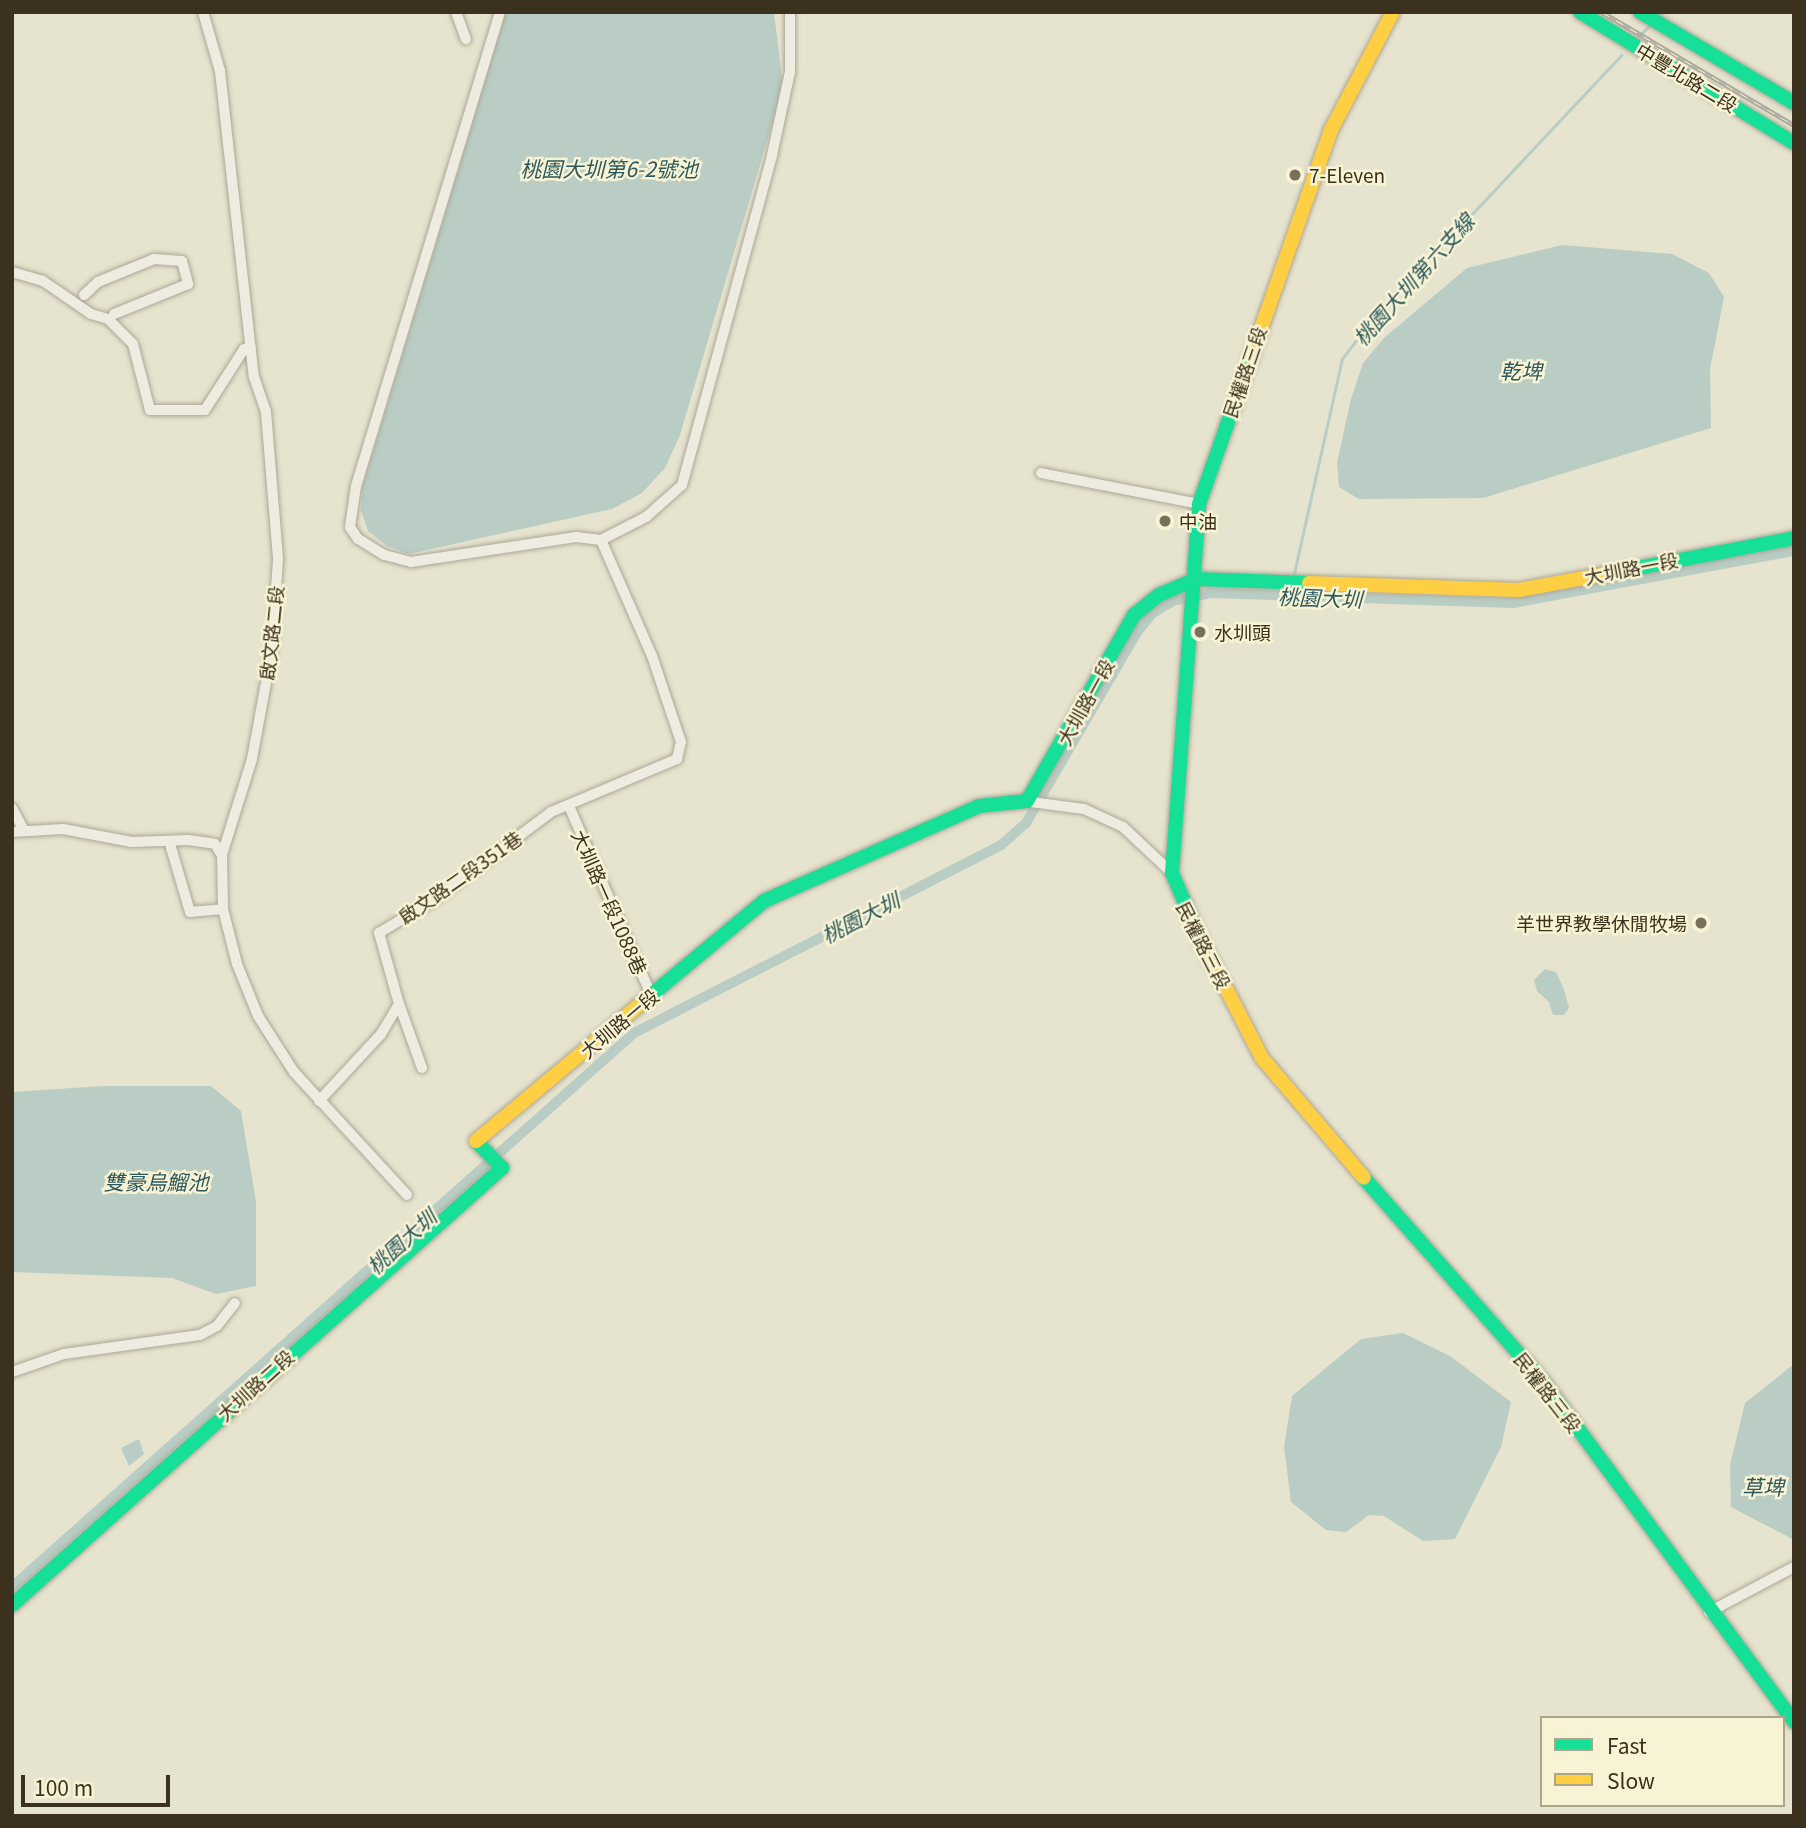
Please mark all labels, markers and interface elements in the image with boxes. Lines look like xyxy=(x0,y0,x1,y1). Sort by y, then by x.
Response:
street label: 中豐北路二段 xyxy=(1632,38,1742,116)
water label: 桃園大圳第6-2號池 xyxy=(520,155,698,181)
place label: 7-Eleven xyxy=(1309,164,1385,186)
marker: 7-Eleven xyxy=(1287,167,1303,183)
water label: 桃園大圳第六支線 xyxy=(1347,208,1479,350)
street label: 民權路三段 xyxy=(1218,323,1270,421)
water label: 乾埤 xyxy=(1500,357,1542,383)
place label: 中油 xyxy=(1179,510,1217,532)
marker: 中油 xyxy=(1157,513,1173,529)
street label: 大圳路一段 xyxy=(1582,548,1680,588)
water label: 桃園大圳 xyxy=(1278,583,1362,611)
street label: 啟文路二段 xyxy=(255,585,287,681)
place label: 水圳頭 xyxy=(1214,621,1271,643)
marker: 水圳頭 xyxy=(1192,624,1208,640)
street label: 大圳路一段 xyxy=(1052,655,1118,749)
street label: 啟文路二段351巷 xyxy=(394,826,526,928)
street label: 大圳路一段1088巷 xyxy=(568,826,652,978)
water label: 桃園大圳 xyxy=(817,887,903,947)
street label: 民權路三段 xyxy=(1172,898,1236,992)
place label: 羊世界教學休閒牧場 xyxy=(1516,912,1687,934)
marker: 羊世界教學休閒牧場 xyxy=(1693,915,1709,931)
street label: 大圳路一段 xyxy=(575,984,663,1062)
water label: 雙豪烏鰡池 xyxy=(104,1168,208,1194)
water label: 桃園大圳 xyxy=(361,1204,441,1278)
street label: 大圳路二段 xyxy=(212,1345,298,1425)
street label: 民權路三段 xyxy=(1510,1348,1586,1436)
water label: 草埤 xyxy=(1742,1473,1784,1499)
legend xyxy=(1540,1716,1785,1807)
text: Fast xyxy=(1607,1730,1647,1760)
scale bar xyxy=(24,1762,173,1806)
text: Slow xyxy=(1607,1765,1655,1795)
text: 100 m xyxy=(34,1772,93,1802)

